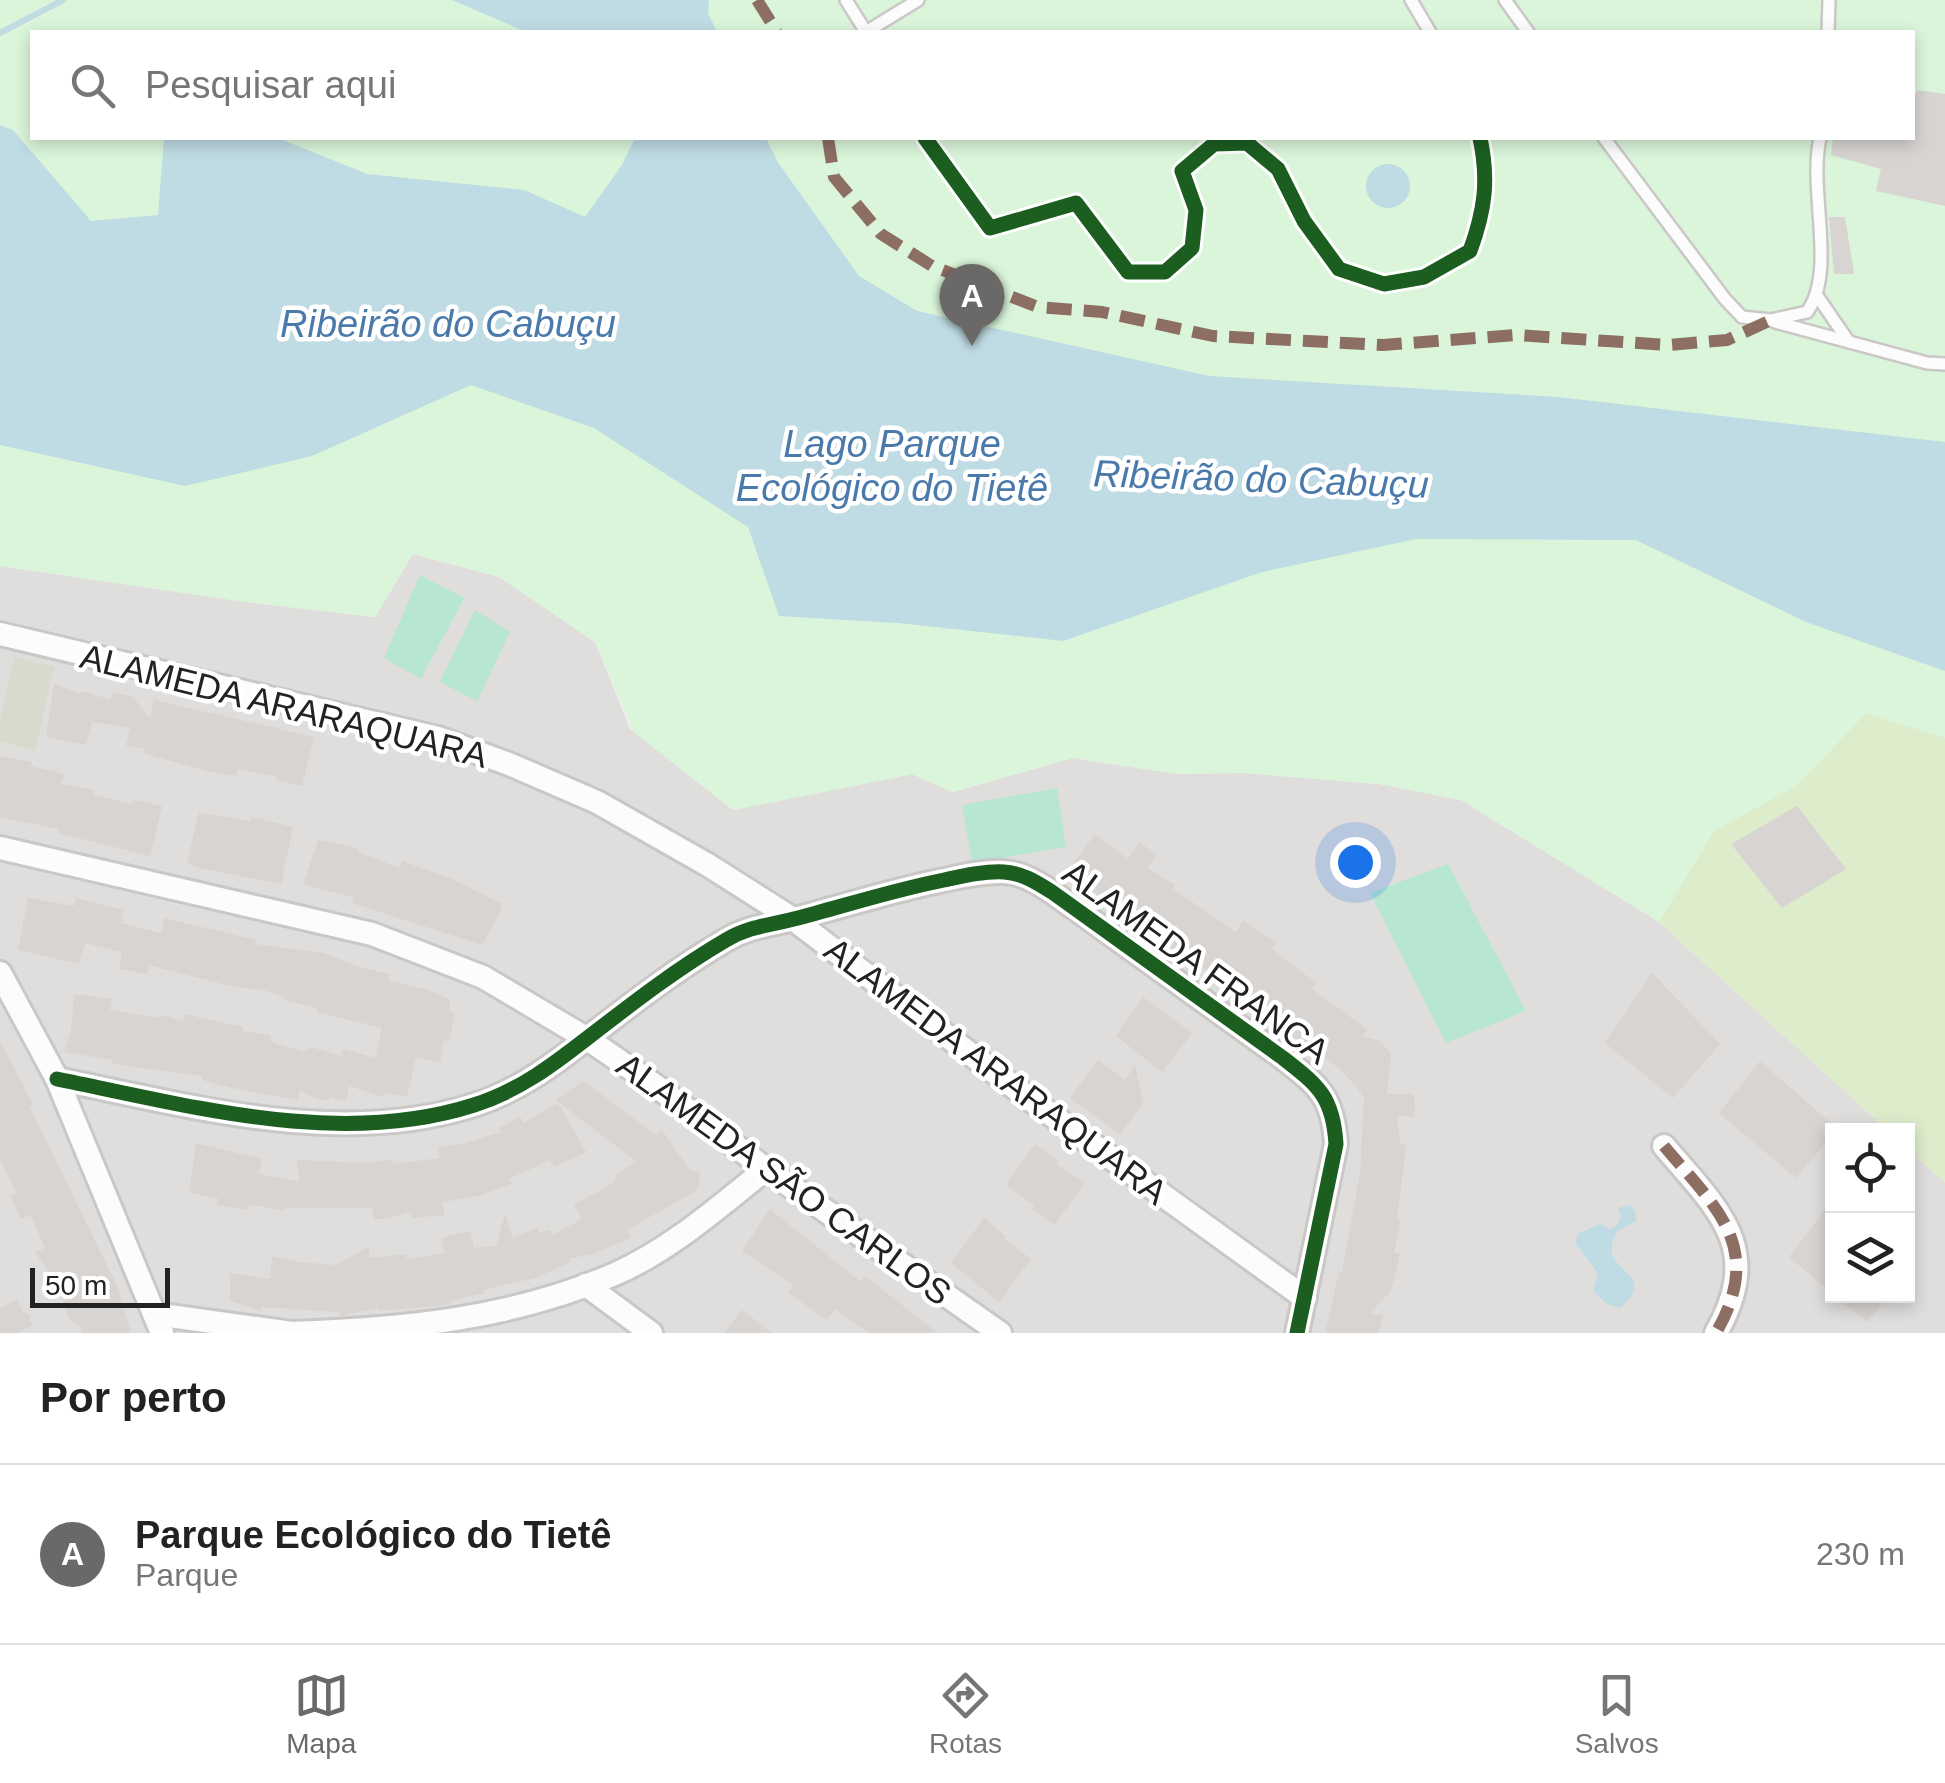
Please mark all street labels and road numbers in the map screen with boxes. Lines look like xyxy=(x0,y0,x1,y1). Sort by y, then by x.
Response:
street label: ALAMEDA ARARAQUARA xyxy=(77,636,492,775)
street label: ALAMEDA FRANCA xyxy=(1056,852,1337,1071)
street label: ALAMEDA ARARAQUARA xyxy=(818,929,1176,1212)
street label: ALAMEDA SÃO CARLOS xyxy=(610,1044,959,1313)

